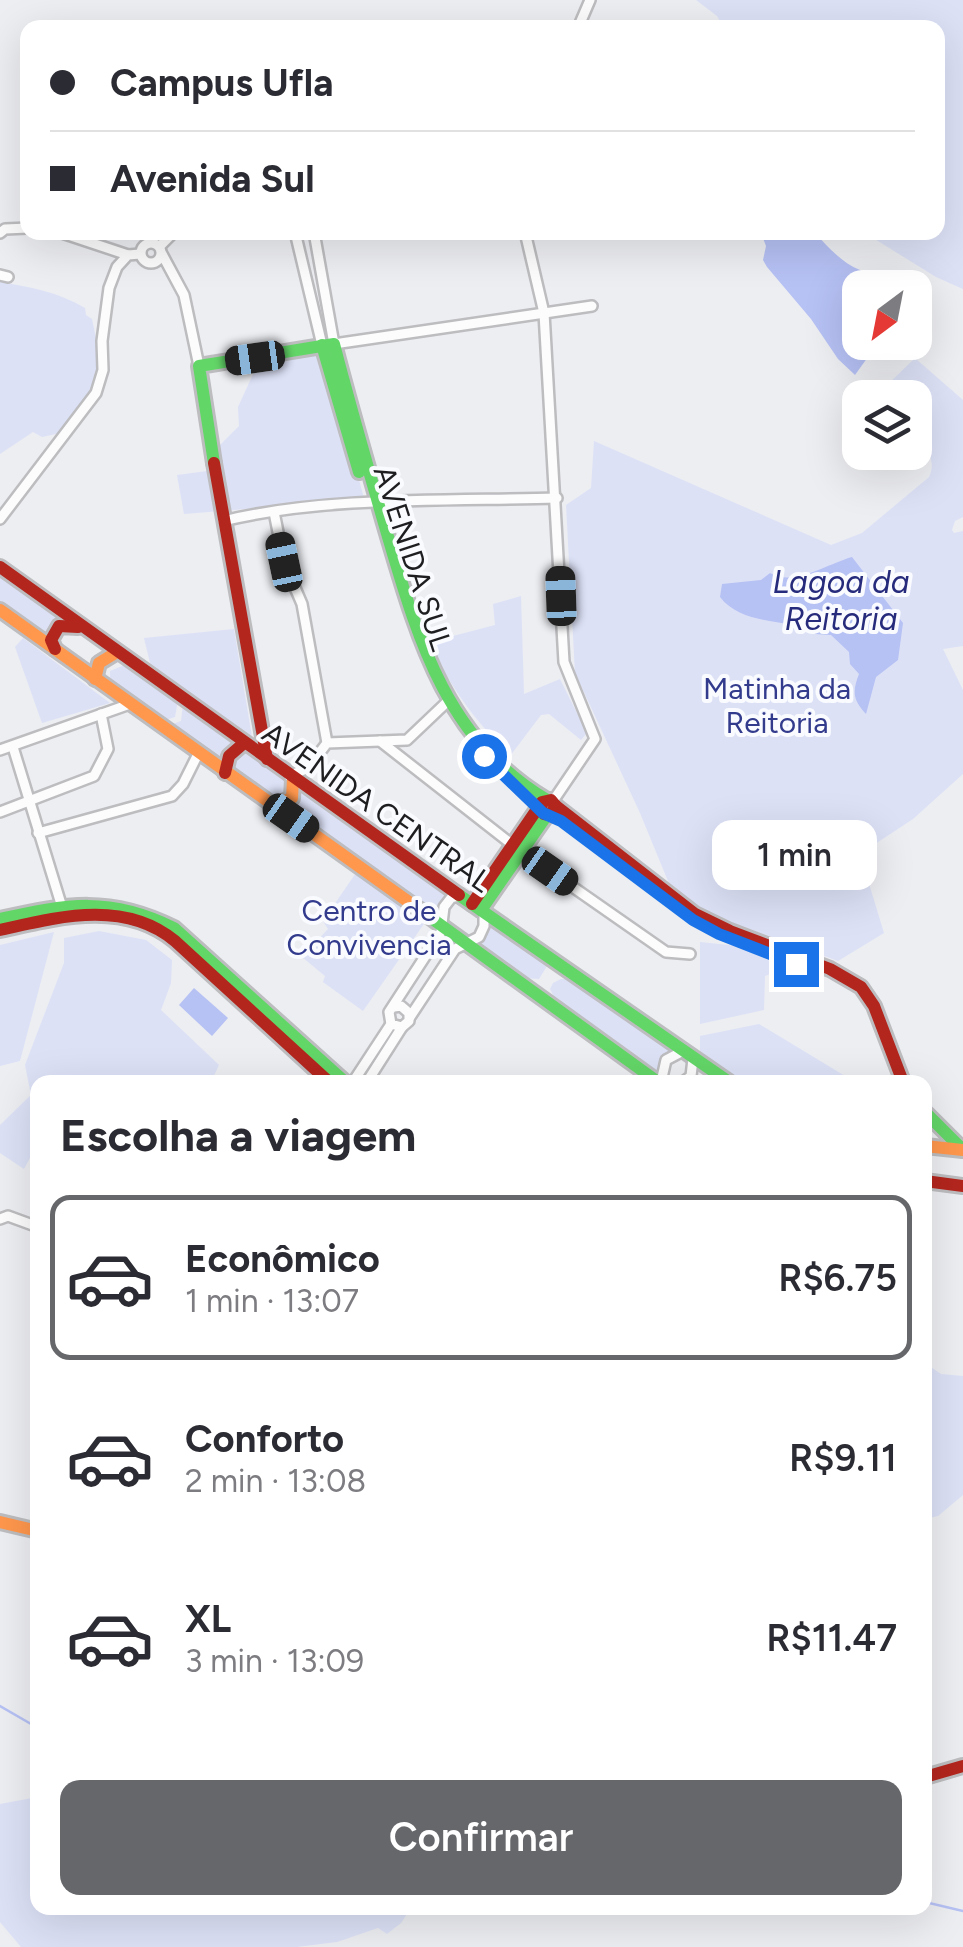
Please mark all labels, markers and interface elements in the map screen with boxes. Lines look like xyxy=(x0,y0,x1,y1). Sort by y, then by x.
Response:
text: Campus Ufla xyxy=(110,60,333,106)
text: Avenida Sul xyxy=(110,156,315,202)
north arrow xyxy=(842,270,932,360)
map controls xyxy=(842,270,932,470)
car xyxy=(223,339,287,377)
button: layers xyxy=(842,380,932,470)
street label: AVENIDA SUL xyxy=(366,461,460,656)
car xyxy=(263,530,305,594)
water label: Lagoa da Reitoria xyxy=(772,563,910,638)
car xyxy=(545,565,577,627)
park label: Matinha da Reitoria xyxy=(703,670,851,741)
street label: AVENIDA CENTRAL xyxy=(255,714,499,900)
route start xyxy=(462,734,507,779)
car xyxy=(258,789,324,847)
callout: 1 min xyxy=(714,819,878,889)
text: 1 min xyxy=(757,836,832,874)
car xyxy=(517,842,583,900)
park label: Centro de Convivencia xyxy=(287,892,451,963)
route end xyxy=(774,942,819,987)
text: Escolha a viagem xyxy=(60,1108,416,1162)
icon: car xyxy=(65,1233,155,1323)
text: Econômico xyxy=(185,1236,380,1282)
text: R$6.75 xyxy=(778,1255,897,1301)
text: 1 min · 13:07 xyxy=(185,1282,359,1320)
icon: car xyxy=(65,1413,155,1503)
text: Conforto xyxy=(185,1416,344,1462)
text: R$9.11 xyxy=(789,1435,897,1481)
text: 2 min · 13:08 xyxy=(185,1462,366,1500)
icon: car xyxy=(65,1593,155,1683)
text: XL xyxy=(185,1596,231,1642)
text: R$11.47 xyxy=(766,1615,897,1661)
text: 3 min · 13:09 xyxy=(185,1642,364,1680)
button: Confirmar xyxy=(60,1780,902,1895)

